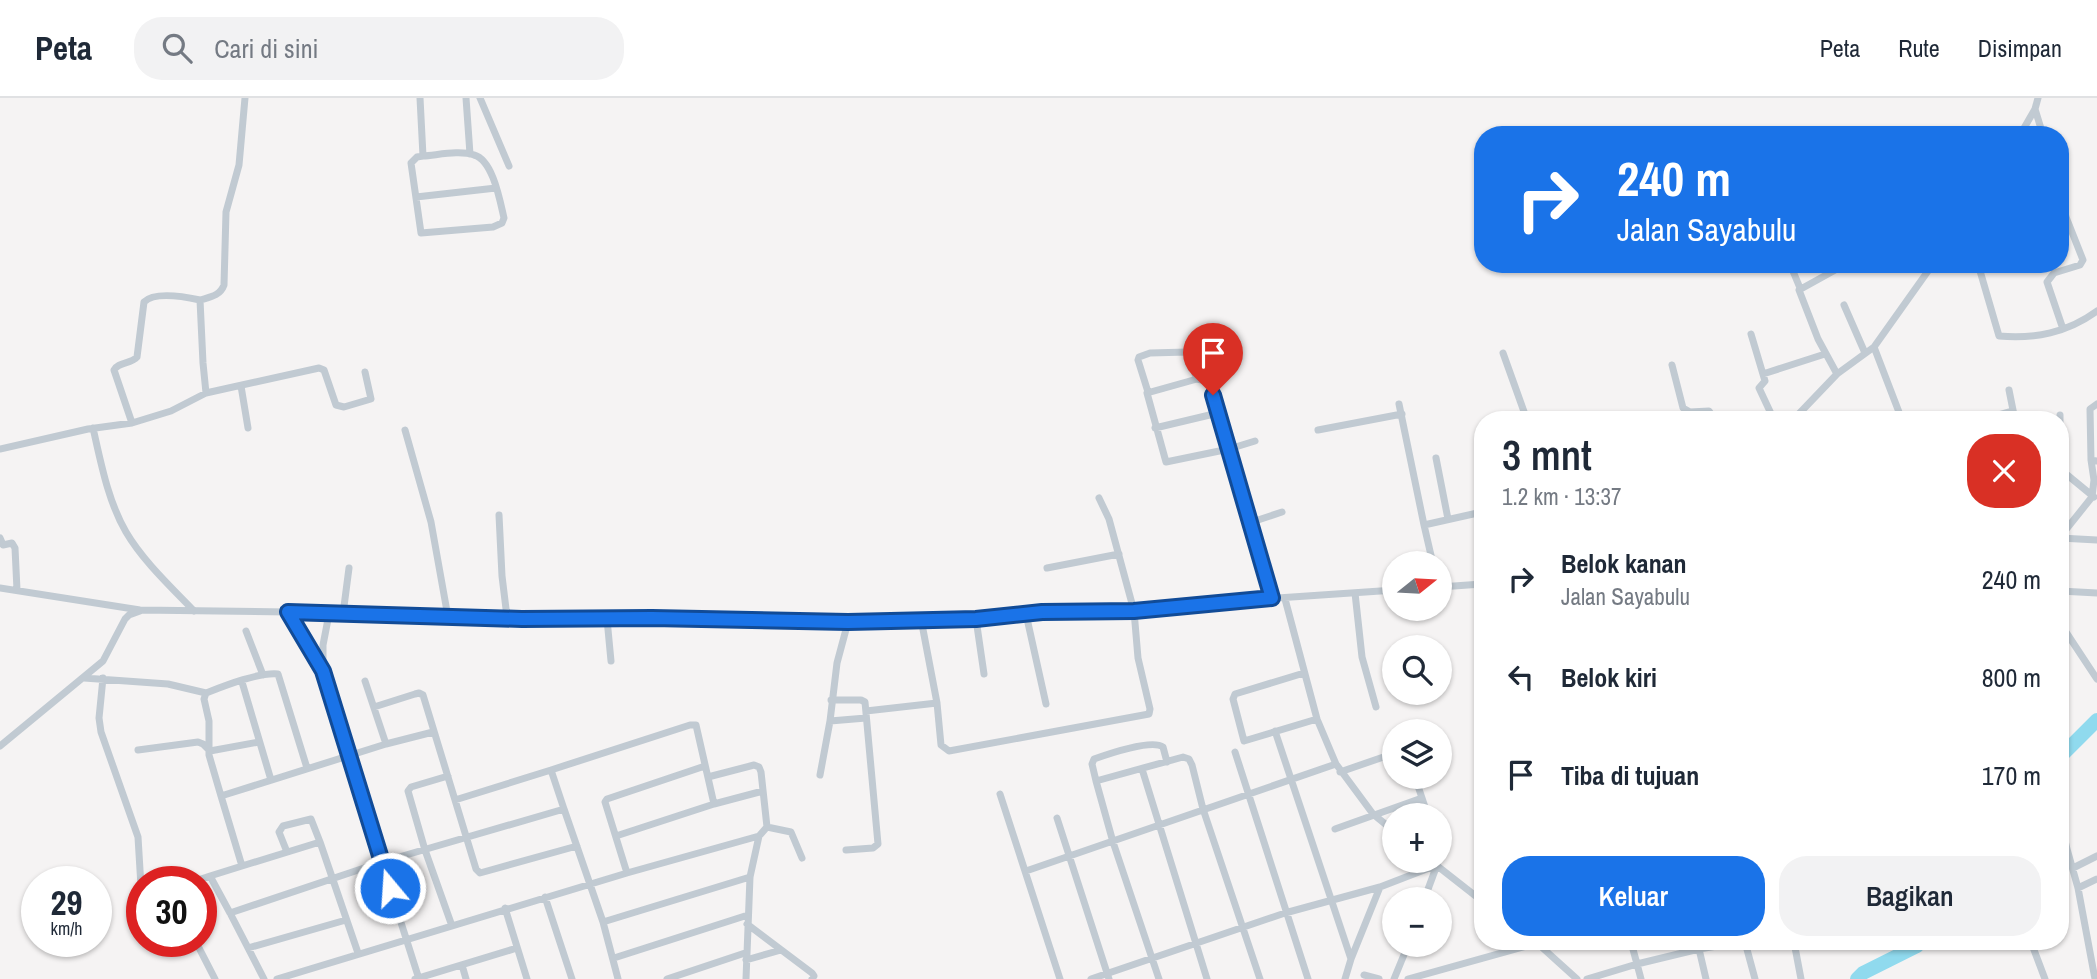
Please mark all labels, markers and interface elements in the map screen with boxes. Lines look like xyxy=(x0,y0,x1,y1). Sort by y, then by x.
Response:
search box xyxy=(134,17,624,80)
text: Peta xyxy=(35,26,92,70)
icon: search xyxy=(158,29,196,67)
text: Cari di sini xyxy=(214,31,318,66)
text: Peta xyxy=(1820,32,1860,64)
text: Rute xyxy=(1898,32,1940,64)
text: Disimpan xyxy=(1978,32,2062,64)
text: 240 m xyxy=(1617,145,1731,211)
icon: right xyxy=(1502,154,1593,245)
text: Jalan Sayabulu xyxy=(1617,208,1796,251)
pin xyxy=(1183,323,1243,395)
icon: arrive xyxy=(1194,334,1232,372)
text: 3 mnt xyxy=(1502,427,1592,483)
button: close xyxy=(1967,434,2041,508)
text: 1.2 km · 13:37 xyxy=(1502,481,1622,512)
text: Belok kanan xyxy=(1561,546,1687,581)
north arrow xyxy=(1382,551,1452,621)
map controls xyxy=(1382,551,1452,957)
icon: right xyxy=(1502,560,1540,598)
text: 240 m xyxy=(1982,562,2041,597)
text: Jalan Sayabulu xyxy=(1561,581,1690,612)
button: search xyxy=(1382,635,1452,705)
icon: left xyxy=(1502,658,1540,696)
text: Belok kiri xyxy=(1561,660,1657,695)
text: 800 m xyxy=(1982,660,2041,695)
button: layers xyxy=(1382,719,1452,789)
icon: arrive xyxy=(1502,756,1540,794)
text: Tiba di tujuan xyxy=(1561,758,1699,793)
text: 170 m xyxy=(1982,758,2041,793)
button: + xyxy=(1382,803,1452,873)
position arrow xyxy=(353,851,427,925)
button: Keluar xyxy=(1502,856,1765,936)
button: Bagikan xyxy=(1779,856,2041,936)
speed limit sign: 30 xyxy=(126,866,217,957)
text: 29 xyxy=(51,879,82,926)
button: − xyxy=(1382,887,1452,957)
text: km/h xyxy=(51,916,83,941)

